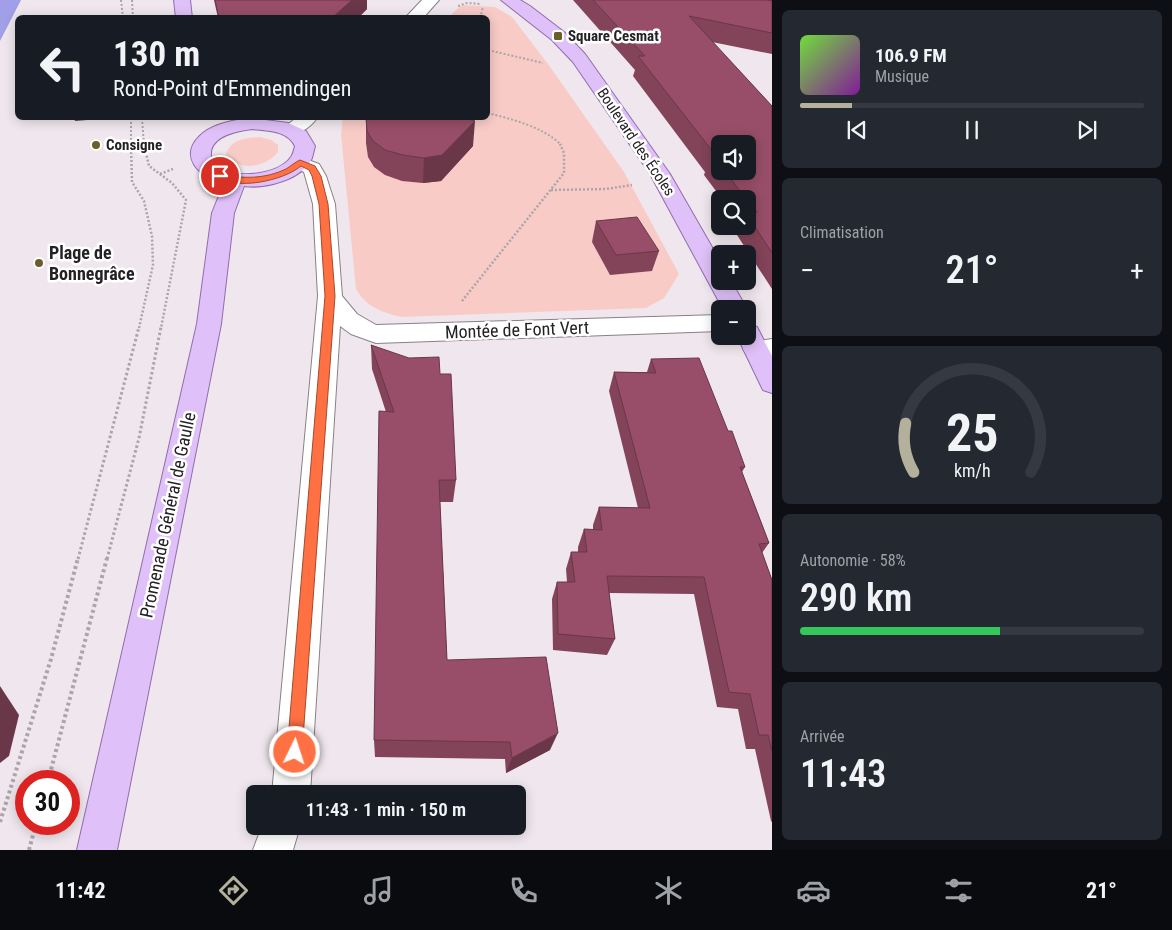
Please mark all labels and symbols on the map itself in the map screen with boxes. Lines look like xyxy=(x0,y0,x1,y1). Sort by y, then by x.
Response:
place label: Square Cesmat xyxy=(568,27,659,45)
marker: Square Cesmat xyxy=(552,30,564,42)
street label: Boulevard des Écoles xyxy=(593,85,679,199)
place label: Consigne xyxy=(106,136,162,154)
marker: Consigne xyxy=(90,139,102,151)
pin xyxy=(199,155,241,197)
place label: Plage de Bonnegrâce xyxy=(49,242,135,284)
marker: Plage de Bonnegrâce xyxy=(33,257,45,269)
street label: Montée de Font Vert xyxy=(445,316,589,343)
street label: Promenade Général de Gaulle xyxy=(135,410,200,620)
position arrow xyxy=(268,725,320,777)
speed limit sign: 30 xyxy=(15,770,80,835)

